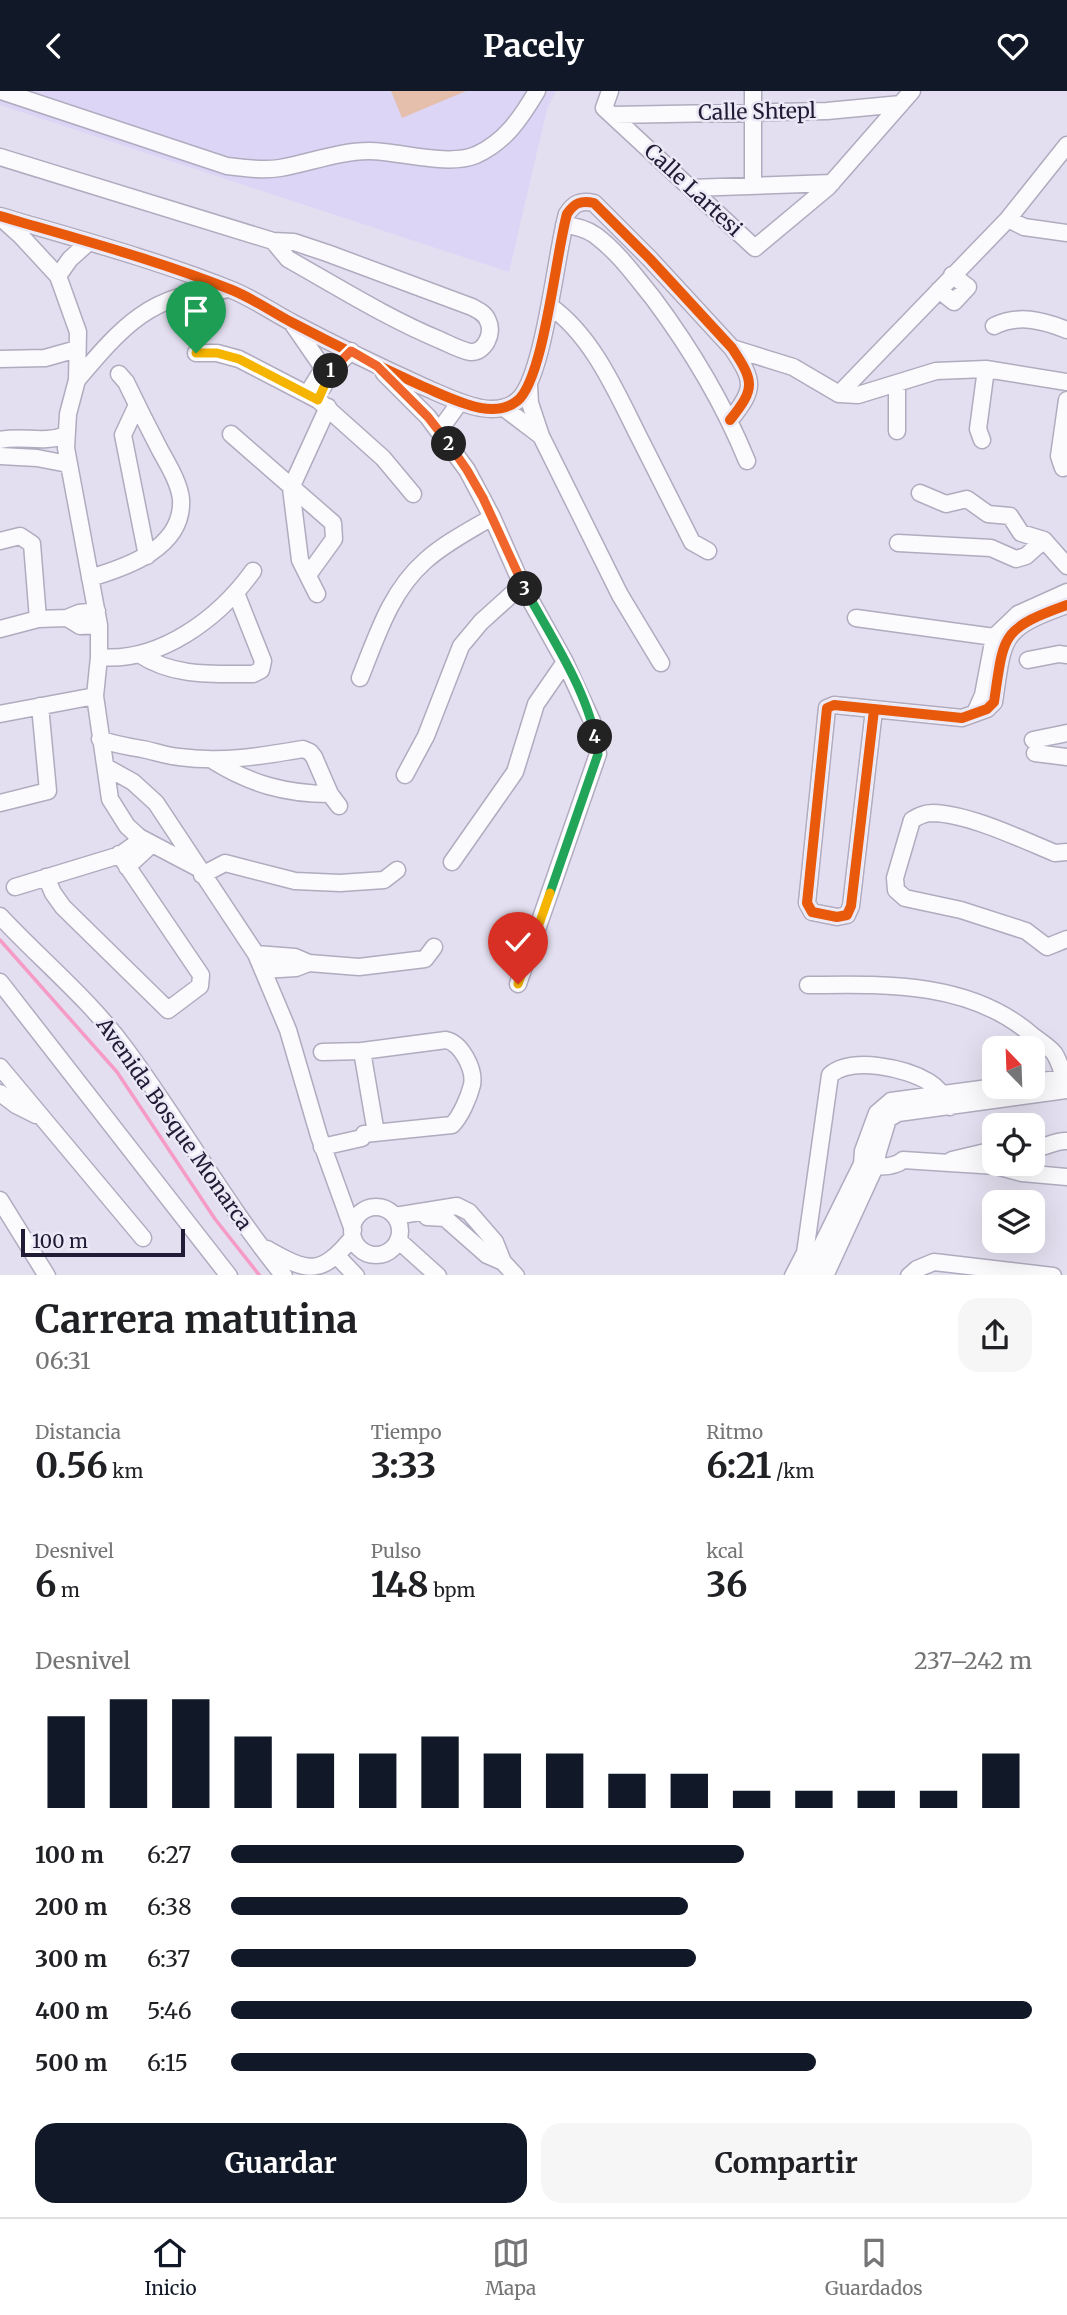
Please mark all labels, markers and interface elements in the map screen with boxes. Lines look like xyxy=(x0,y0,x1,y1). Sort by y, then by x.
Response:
text: Pacely xyxy=(483,26,584,66)
icon: back xyxy=(35,27,73,65)
icon: heart xyxy=(994,27,1032,65)
street label: Calle Shtepl xyxy=(698,97,817,126)
street label: Calle Lartesi xyxy=(639,137,748,242)
pin xyxy=(166,281,226,353)
icon: arrive xyxy=(177,292,215,330)
pin: 1 xyxy=(314,353,348,389)
text: 1 xyxy=(326,358,335,382)
pin: 2 xyxy=(432,427,466,461)
text: 2 xyxy=(443,431,454,455)
pin: 3 xyxy=(508,571,542,607)
text: 3 xyxy=(519,576,530,600)
pin: 4 xyxy=(578,719,612,755)
text: 4 xyxy=(588,724,601,748)
pin xyxy=(488,912,548,984)
icon: check xyxy=(499,923,537,961)
street label: Avenida Bosque Monarca xyxy=(90,1011,258,1235)
north arrow xyxy=(982,1036,1045,1099)
map controls xyxy=(982,1036,1045,1253)
button: locate xyxy=(982,1113,1045,1176)
button: layers xyxy=(982,1190,1045,1253)
scale bar xyxy=(21,1227,186,1258)
text: 100 m xyxy=(32,1229,88,1253)
text: Carrera matutina xyxy=(35,1296,358,1343)
button: share xyxy=(958,1298,1032,1372)
text: 06:31 xyxy=(35,1346,90,1375)
text: Distancia xyxy=(35,1420,121,1444)
text: Tiempo xyxy=(371,1420,442,1444)
text: Ritmo xyxy=(706,1420,763,1444)
text: 0.56 xyxy=(35,1444,108,1488)
text: 3:33 xyxy=(371,1444,436,1488)
text: 6:21 xyxy=(706,1444,772,1488)
text: km xyxy=(108,1459,143,1483)
text: /km xyxy=(772,1459,814,1483)
text: Desnivel xyxy=(35,1539,114,1563)
text: Pulso xyxy=(371,1539,421,1563)
text: kcal xyxy=(706,1539,744,1563)
text: 6 xyxy=(35,1563,57,1607)
text: 148 xyxy=(371,1563,429,1607)
text: 36 xyxy=(706,1563,747,1607)
text: m xyxy=(57,1578,80,1602)
text: bpm xyxy=(429,1578,475,1602)
text: Desnivel xyxy=(35,1646,130,1675)
text: 237–242 m xyxy=(914,1646,1032,1675)
text: 100 m xyxy=(35,1840,104,1869)
text: 6:27 xyxy=(147,1840,191,1869)
text: 200 m xyxy=(35,1892,107,1921)
text: 6:38 xyxy=(147,1892,192,1921)
text: 300 m xyxy=(35,1944,107,1973)
text: 6:37 xyxy=(147,1944,190,1973)
text: 400 m xyxy=(35,1996,109,2025)
text: 5:46 xyxy=(147,1996,192,2025)
text: 500 m xyxy=(35,2048,107,2077)
text: 6:15 xyxy=(147,2048,188,2077)
button: Guardar xyxy=(35,2123,527,2203)
button: Compartir xyxy=(541,2123,1032,2203)
tab: Inicio xyxy=(144,2234,197,2300)
tab: Mapa xyxy=(485,2234,536,2300)
tab: Guardados xyxy=(825,2234,923,2300)

